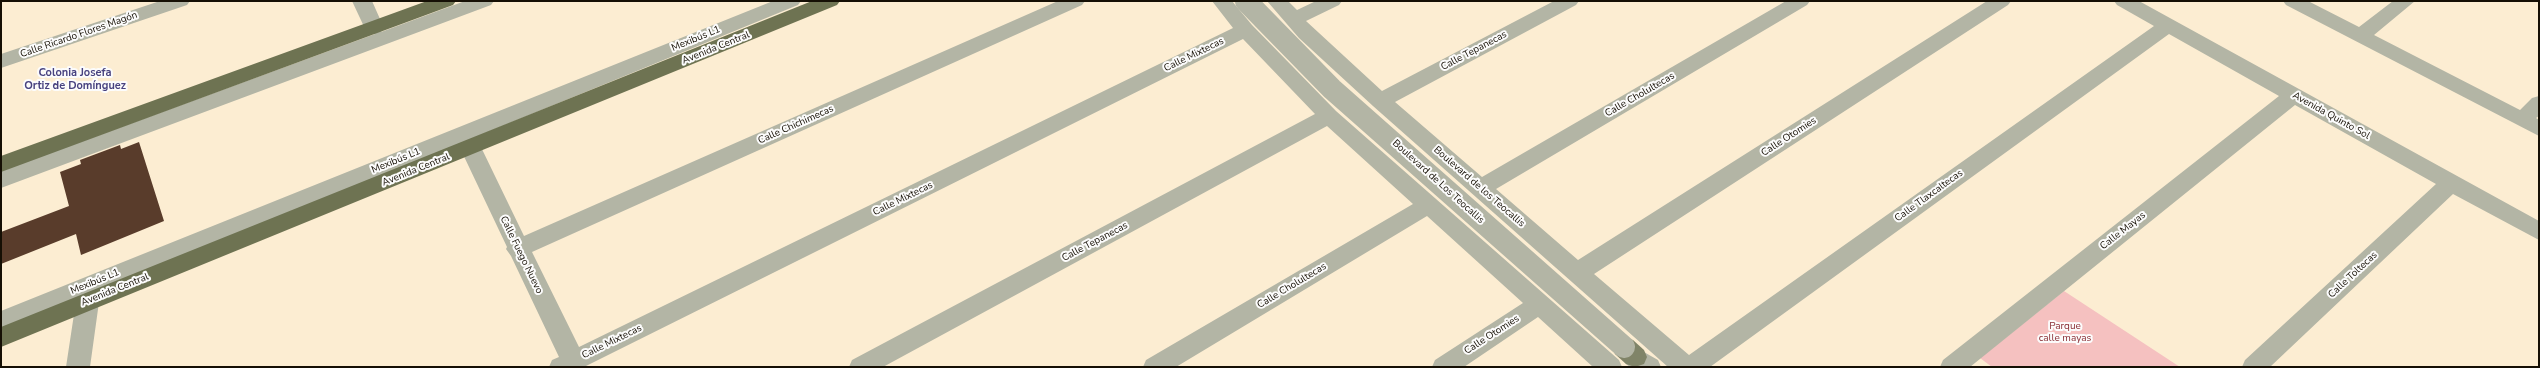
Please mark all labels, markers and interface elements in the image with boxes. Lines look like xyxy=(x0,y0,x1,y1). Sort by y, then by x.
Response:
street label: Calle Ricardo Flores Magón xyxy=(19,9,139,61)
street label: Mexibús L1 xyxy=(670,24,722,54)
street label: Avenida Central xyxy=(680,29,752,67)
street label: Calle Tepanecas xyxy=(1439,29,1509,73)
street label: Calle Mixtecas xyxy=(1162,35,1226,75)
district label: Colonia Josefa Ortiz de Domínguez xyxy=(24,66,126,92)
street label: Calle Cholultecas xyxy=(1603,70,1677,120)
street label: Avenida Quinto Sol xyxy=(2290,90,2372,142)
street label: Calle Chichimecas xyxy=(756,103,836,147)
street label: Calle Otomies xyxy=(1759,115,1819,159)
street label: Boulevard de Los Teocallis xyxy=(1390,138,1486,226)
street label: Boulevard de los Teocallis xyxy=(1431,144,1527,230)
street label: Mexibús L1 xyxy=(370,146,422,176)
street label: Avenida Central xyxy=(380,151,452,189)
street label: Calle Tlaxcaltecas xyxy=(1893,167,1965,225)
street label: Calle Mixtecas xyxy=(871,179,935,219)
street label: Calle Mayas xyxy=(2098,209,2148,253)
street label: Calle Fuego Nuevo xyxy=(497,214,545,296)
street label: Calle Tepanecas xyxy=(1060,220,1130,264)
street label: Calle Toltecas xyxy=(2326,249,2380,301)
street label: Calle Cholultecas xyxy=(1255,261,1329,311)
street label: Mexibús L1 xyxy=(69,267,121,297)
street label: Avenida Central xyxy=(79,271,151,309)
street label: Calle Otomies xyxy=(1462,313,1522,357)
park label: Parque calle mayas xyxy=(2039,321,2091,344)
street label: Calle Mixtecas xyxy=(580,322,644,362)

